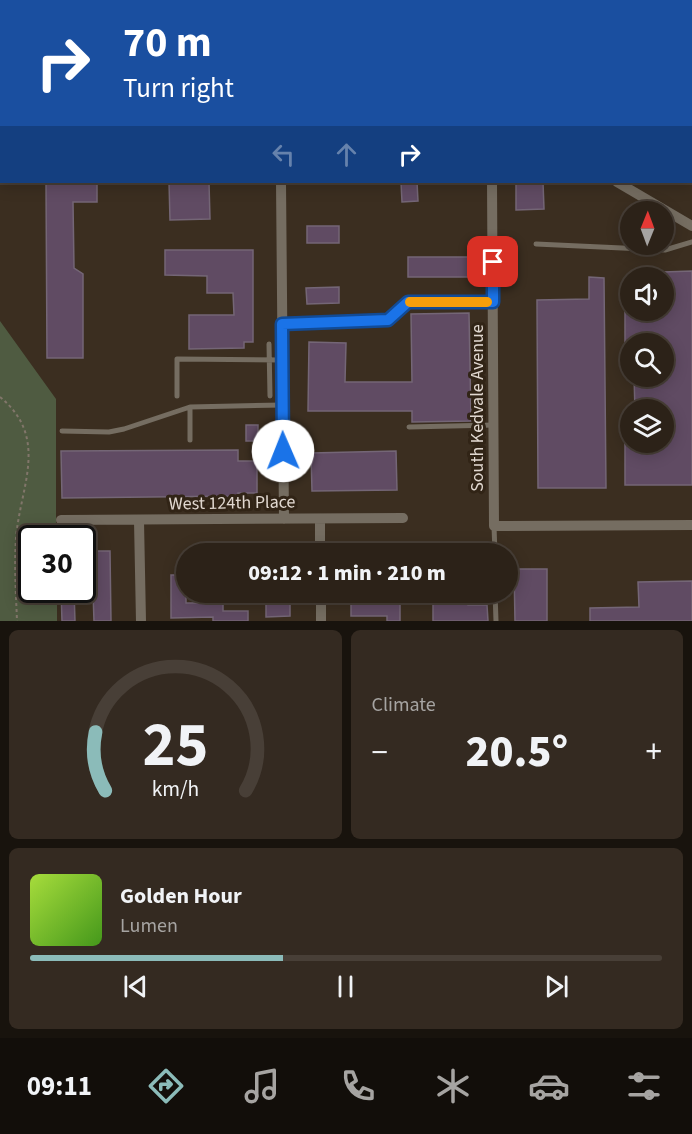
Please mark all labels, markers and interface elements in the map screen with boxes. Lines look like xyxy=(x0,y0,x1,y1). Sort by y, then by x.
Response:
text: 70 m xyxy=(123,13,212,73)
icon: right xyxy=(24,24,102,102)
text: Turn right xyxy=(123,69,234,108)
icon: left xyxy=(267,138,300,171)
icon: ahead xyxy=(330,138,363,171)
icon: right xyxy=(393,138,426,171)
north arrow xyxy=(620,201,674,255)
map controls xyxy=(620,201,674,453)
pin xyxy=(467,236,518,287)
icon: arrive xyxy=(476,245,509,278)
button: sound xyxy=(620,267,674,321)
street label: South Kedvale Avenue xyxy=(465,324,490,492)
button: search xyxy=(620,333,674,387)
button: layers xyxy=(620,399,674,453)
position arrow xyxy=(251,419,315,483)
street label: West 124th Place xyxy=(168,489,296,517)
speed limit sign: 30 xyxy=(18,525,96,603)
text: 09:12 · 1 min · 210 m xyxy=(248,557,446,589)
text: Climate xyxy=(372,691,436,719)
text: 25 xyxy=(142,701,208,790)
text: 20.5° xyxy=(465,720,568,784)
text: − xyxy=(372,729,388,776)
text: + xyxy=(646,729,662,776)
text: km/h xyxy=(151,775,199,806)
text: Golden Hour xyxy=(120,880,242,912)
text: Lumen xyxy=(120,912,178,940)
icon: previous xyxy=(119,970,152,1003)
icon: pause xyxy=(329,970,362,1003)
icon: next xyxy=(540,970,573,1003)
icon: directions xyxy=(145,1065,187,1107)
icon: music xyxy=(241,1065,283,1107)
icon: phone xyxy=(337,1065,379,1107)
icon: climate xyxy=(432,1065,474,1107)
icon: car xyxy=(528,1065,570,1107)
icon: filters xyxy=(623,1065,665,1107)
text: 09:11 xyxy=(27,1067,92,1106)

